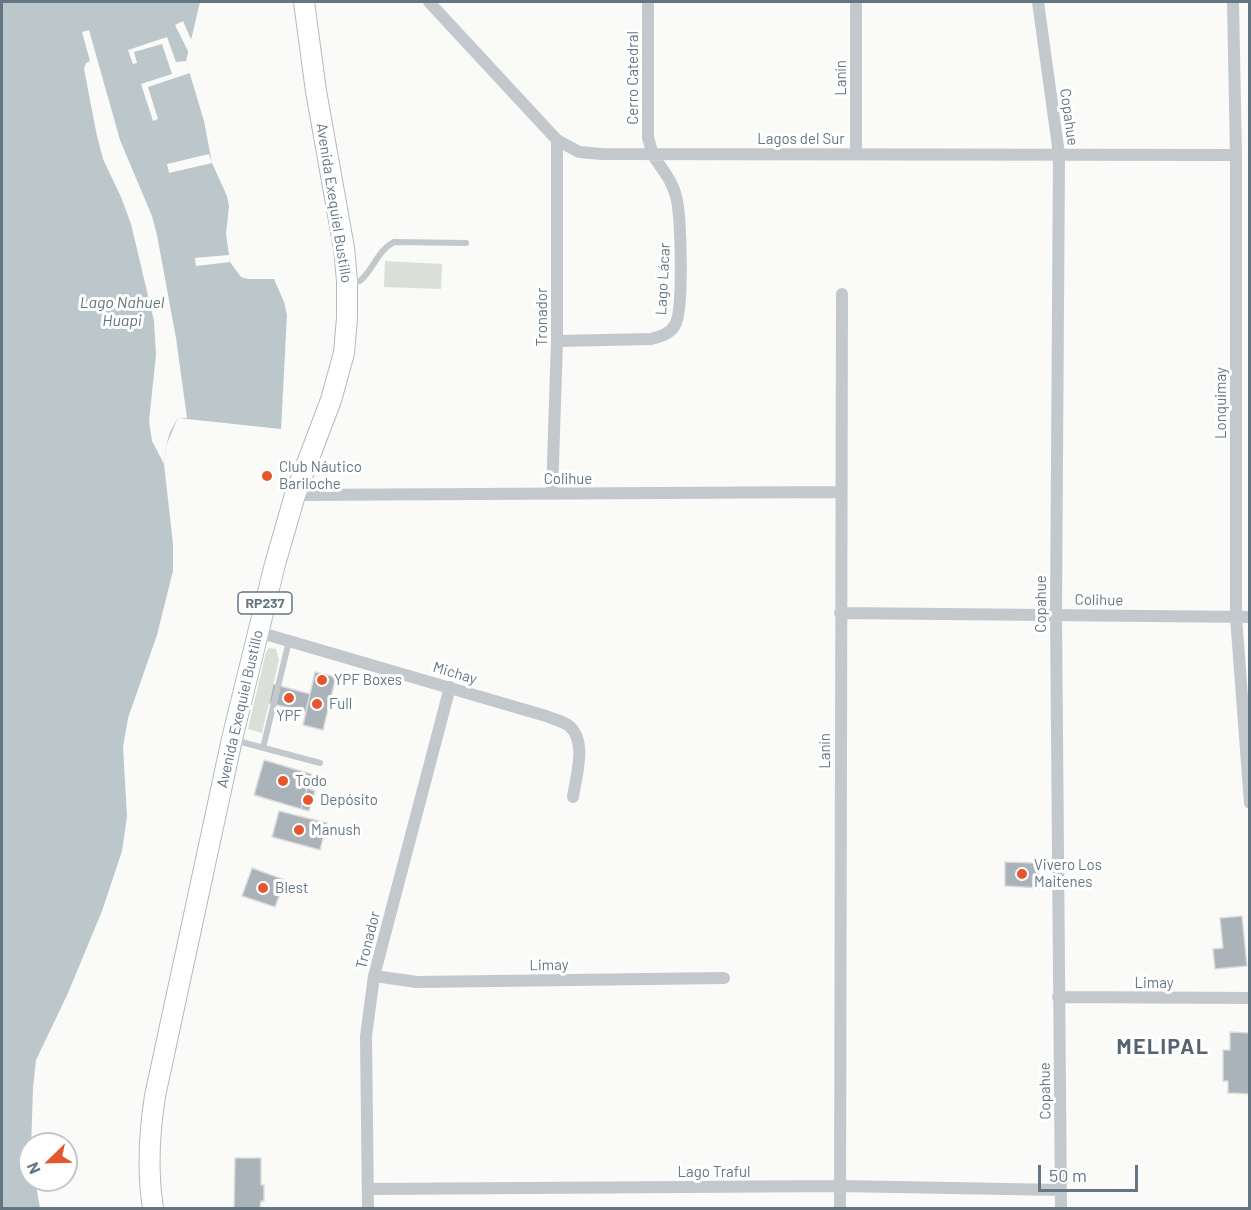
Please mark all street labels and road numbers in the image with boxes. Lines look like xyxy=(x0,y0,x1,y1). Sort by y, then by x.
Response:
street label: Cerro Catedral xyxy=(624,31,642,125)
street label: Lanín xyxy=(832,60,850,96)
street label: Copahue xyxy=(1056,87,1082,147)
street label: Avenida Exequiel Bustillo xyxy=(312,122,356,284)
street label: Lagos del Sur xyxy=(757,130,845,148)
street label: Lago Lácar xyxy=(652,242,674,316)
street label: Tronador xyxy=(533,288,551,346)
street label: Lonquimay xyxy=(1212,367,1230,439)
street label: Colihue xyxy=(544,470,592,488)
street label: Copahue xyxy=(1032,575,1050,633)
street label: Colihue xyxy=(1075,591,1123,609)
road number: RP237 xyxy=(238,592,292,614)
street label: Avenida Exequiel Bustillo xyxy=(213,628,267,790)
street label: Michay xyxy=(431,658,479,688)
street label: Lanín xyxy=(816,733,834,769)
street label: Tronador xyxy=(352,909,384,971)
street label: Limay xyxy=(529,956,569,974)
street label: Limay xyxy=(1134,974,1174,992)
street label: Copahue xyxy=(1036,1062,1054,1120)
street label: Lago Traful xyxy=(678,1163,750,1181)

